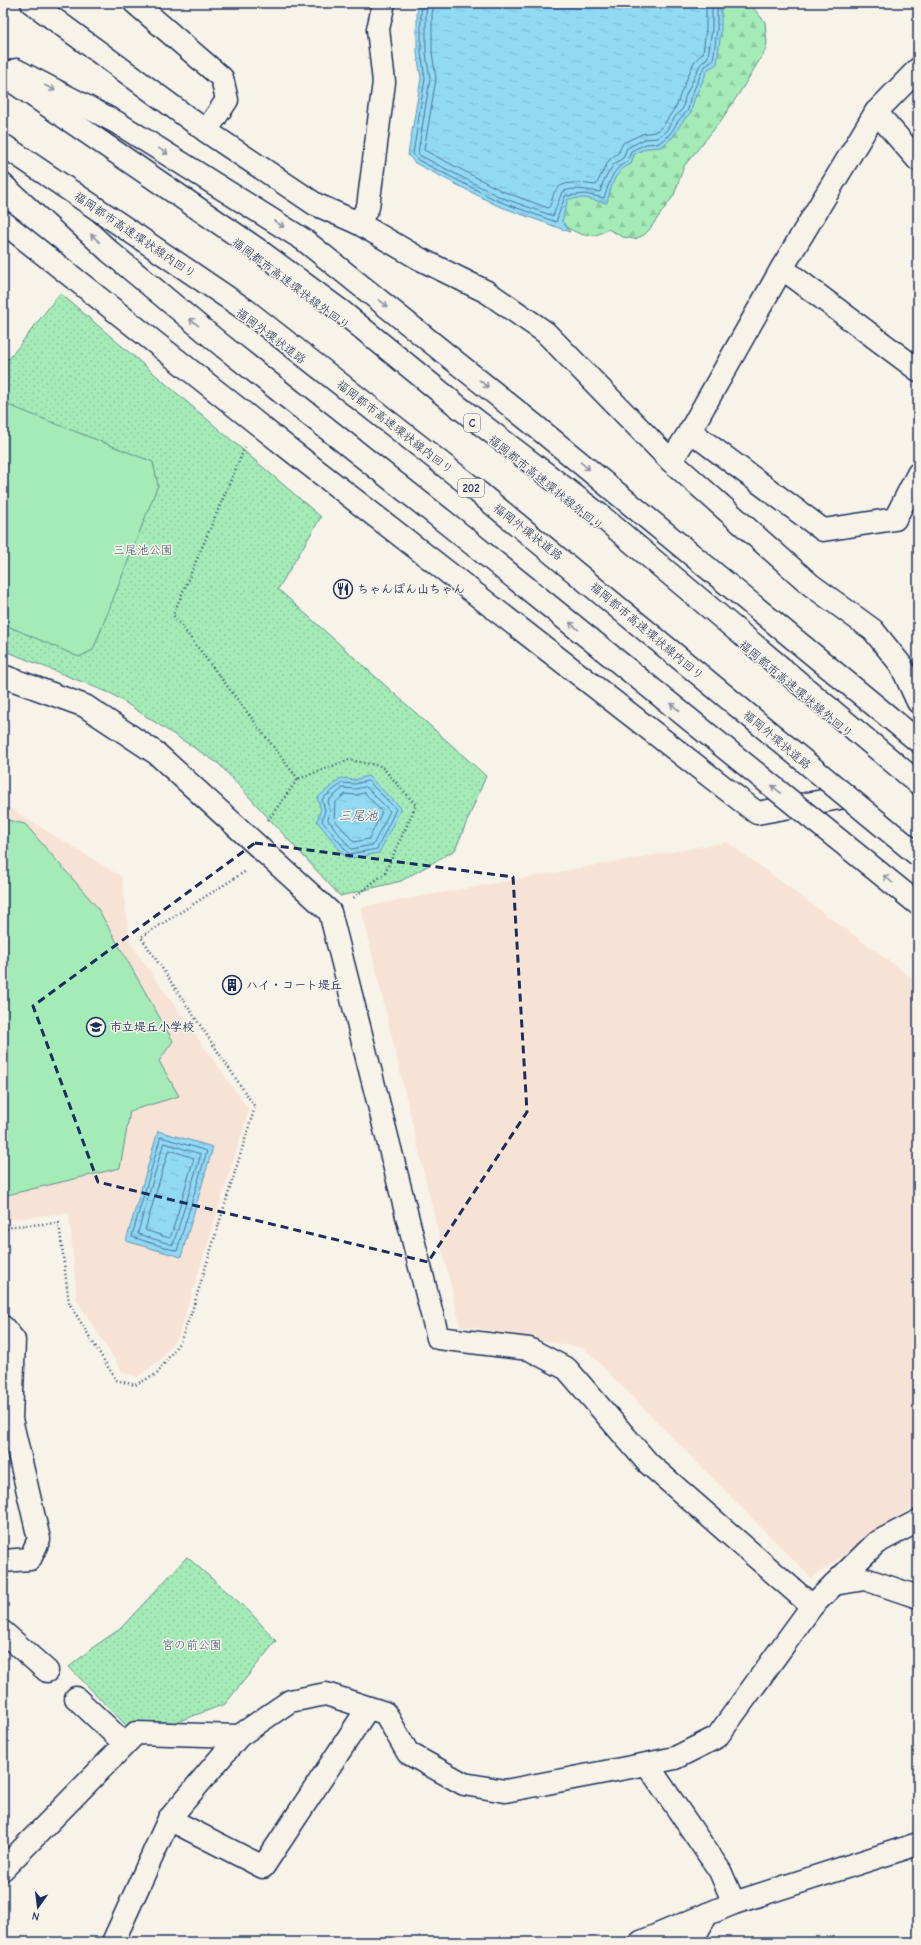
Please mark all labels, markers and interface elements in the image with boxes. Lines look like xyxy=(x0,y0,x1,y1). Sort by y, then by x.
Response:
one-way arrow xyxy=(44,84,56,92)
one-way arrow xyxy=(157,147,168,155)
street label: 福岡都市高速環状線内回り xyxy=(71,189,199,281)
one-way arrow xyxy=(274,220,285,228)
one-way arrow xyxy=(90,233,100,243)
street label: 福岡都市高速環状線外回り xyxy=(229,235,353,333)
one-way arrow xyxy=(377,299,388,307)
street label: 福岡外環状道路 xyxy=(233,305,309,367)
one-way arrow xyxy=(189,317,200,326)
street label: 福岡都市高速環状線内回り xyxy=(334,377,456,477)
one-way arrow xyxy=(479,380,490,389)
road number: C xyxy=(464,414,480,432)
street label: 福岡都市高速環状線外回り xyxy=(486,432,606,534)
one-way arrow xyxy=(580,462,590,471)
road number: 202 xyxy=(458,479,484,497)
street label: 福岡外環状道路 xyxy=(491,501,565,563)
park label: 三尾池公園 xyxy=(113,543,173,557)
restaurant icon: ちゃんぽん山ちゃん xyxy=(332,578,354,600)
street label: 福岡都市高速環状線内回り xyxy=(587,579,707,683)
place label: ちゃんぽん山ちゃん xyxy=(357,582,465,596)
one-way arrow xyxy=(568,621,579,630)
street label: 福岡都市高速環状線外回り xyxy=(736,637,856,741)
one-way arrow xyxy=(669,703,680,712)
street label: 福岡外環状道路 xyxy=(740,708,814,772)
one-way arrow xyxy=(770,785,781,793)
water label: 三尾池 xyxy=(338,808,378,823)
one-way arrow xyxy=(883,875,893,884)
building icon: ハイ・コート堤丘 xyxy=(221,974,243,996)
place label: ハイ・コート堤丘 xyxy=(246,978,342,992)
school or university icon: 市立堤丘小学校 xyxy=(85,1016,107,1038)
place label: 市立堤丘小学校 xyxy=(110,1020,194,1034)
park label: 宮の前公園 xyxy=(162,1638,222,1652)
north arrow xyxy=(18,1887,58,1927)
text: N xyxy=(31,1909,41,1923)

